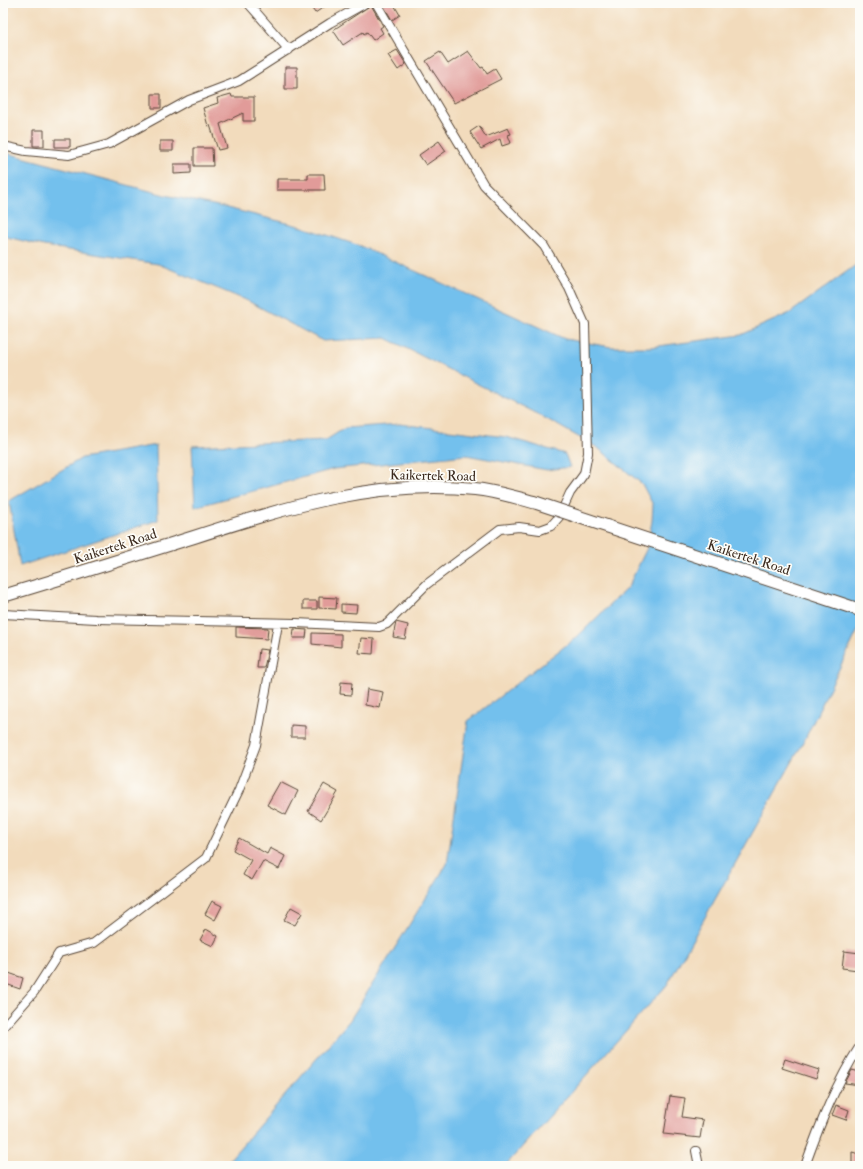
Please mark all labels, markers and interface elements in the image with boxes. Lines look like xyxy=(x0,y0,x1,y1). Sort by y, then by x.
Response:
street label: Kaikertek Road xyxy=(390,466,476,485)
street label: Kaikertek Road xyxy=(72,525,159,568)
street label: Kaikertek Road xyxy=(705,536,793,579)

